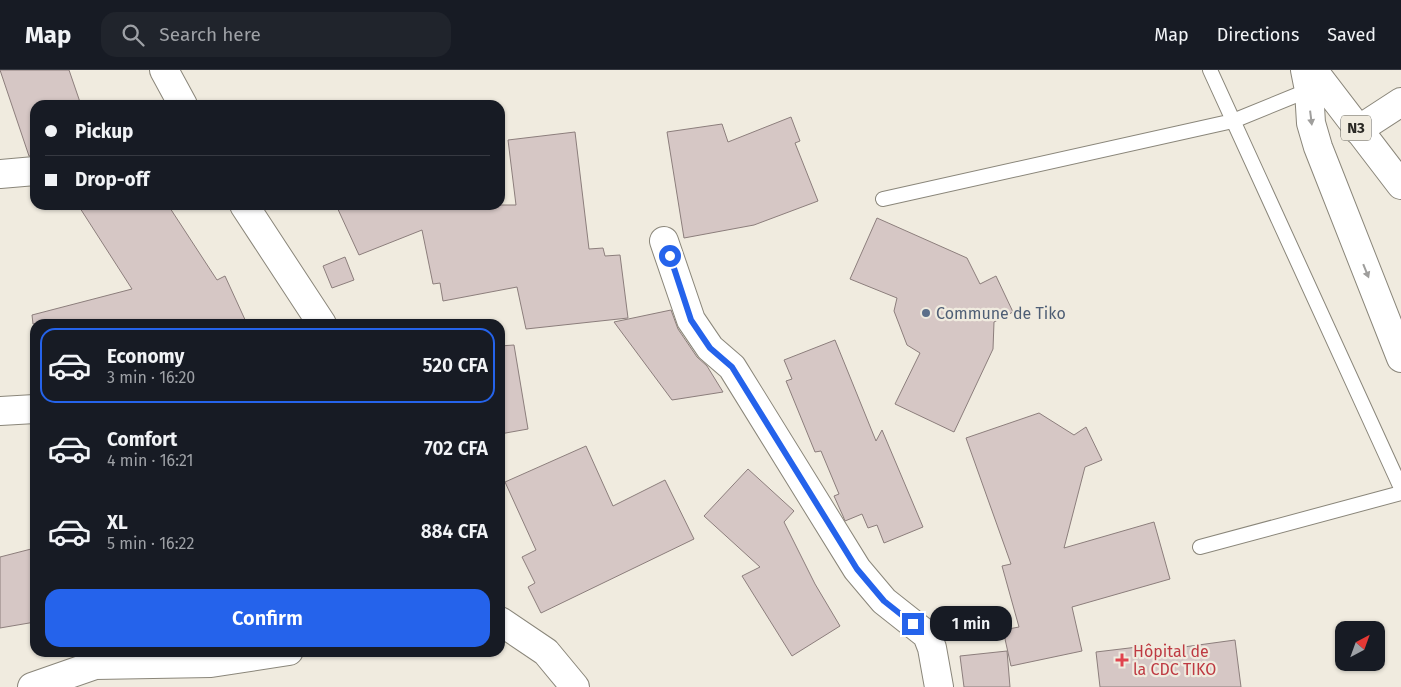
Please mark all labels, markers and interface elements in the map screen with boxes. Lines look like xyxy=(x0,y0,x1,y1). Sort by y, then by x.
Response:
search box xyxy=(101,12,451,57)
text: Map xyxy=(25,21,71,49)
icon: search xyxy=(119,21,147,49)
text: Search here xyxy=(159,23,261,46)
text: Map xyxy=(1154,24,1189,46)
text: Directions xyxy=(1217,24,1299,46)
text: Saved xyxy=(1327,24,1376,46)
one-way arrow xyxy=(1307,111,1315,127)
road number: N3 xyxy=(1341,116,1371,140)
text: Pickup xyxy=(75,120,133,143)
text: Drop-off xyxy=(75,168,149,191)
route start xyxy=(659,245,681,267)
one-way arrow xyxy=(1363,263,1370,278)
place label: Commune de Tiko xyxy=(936,304,1066,323)
marker: Commune de Tiko xyxy=(920,307,932,319)
icon: car xyxy=(47,343,92,388)
text: Economy xyxy=(107,345,184,368)
text: 520 CFA xyxy=(423,354,488,377)
text: 3 min · 16:20 xyxy=(107,368,195,387)
icon: car xyxy=(47,426,92,471)
text: Comfort xyxy=(107,428,177,451)
text: 702 CFA xyxy=(424,437,488,460)
text: 4 min · 16:21 xyxy=(107,451,193,470)
icon: car xyxy=(47,509,92,554)
text: XL xyxy=(107,511,128,534)
text: 884 CFA xyxy=(421,520,488,543)
text: 5 min · 16:22 xyxy=(107,534,194,553)
button: Confirm xyxy=(45,589,490,647)
callout: 1 min xyxy=(930,606,1013,642)
route end xyxy=(902,613,924,635)
text: 1 min xyxy=(952,614,990,633)
north arrow xyxy=(1335,621,1385,671)
map controls xyxy=(1335,621,1385,671)
place label: Hôpital de la CDC TIKO xyxy=(1133,642,1216,679)
marker: Hôpital de la CDC TIKO xyxy=(1115,653,1129,667)

